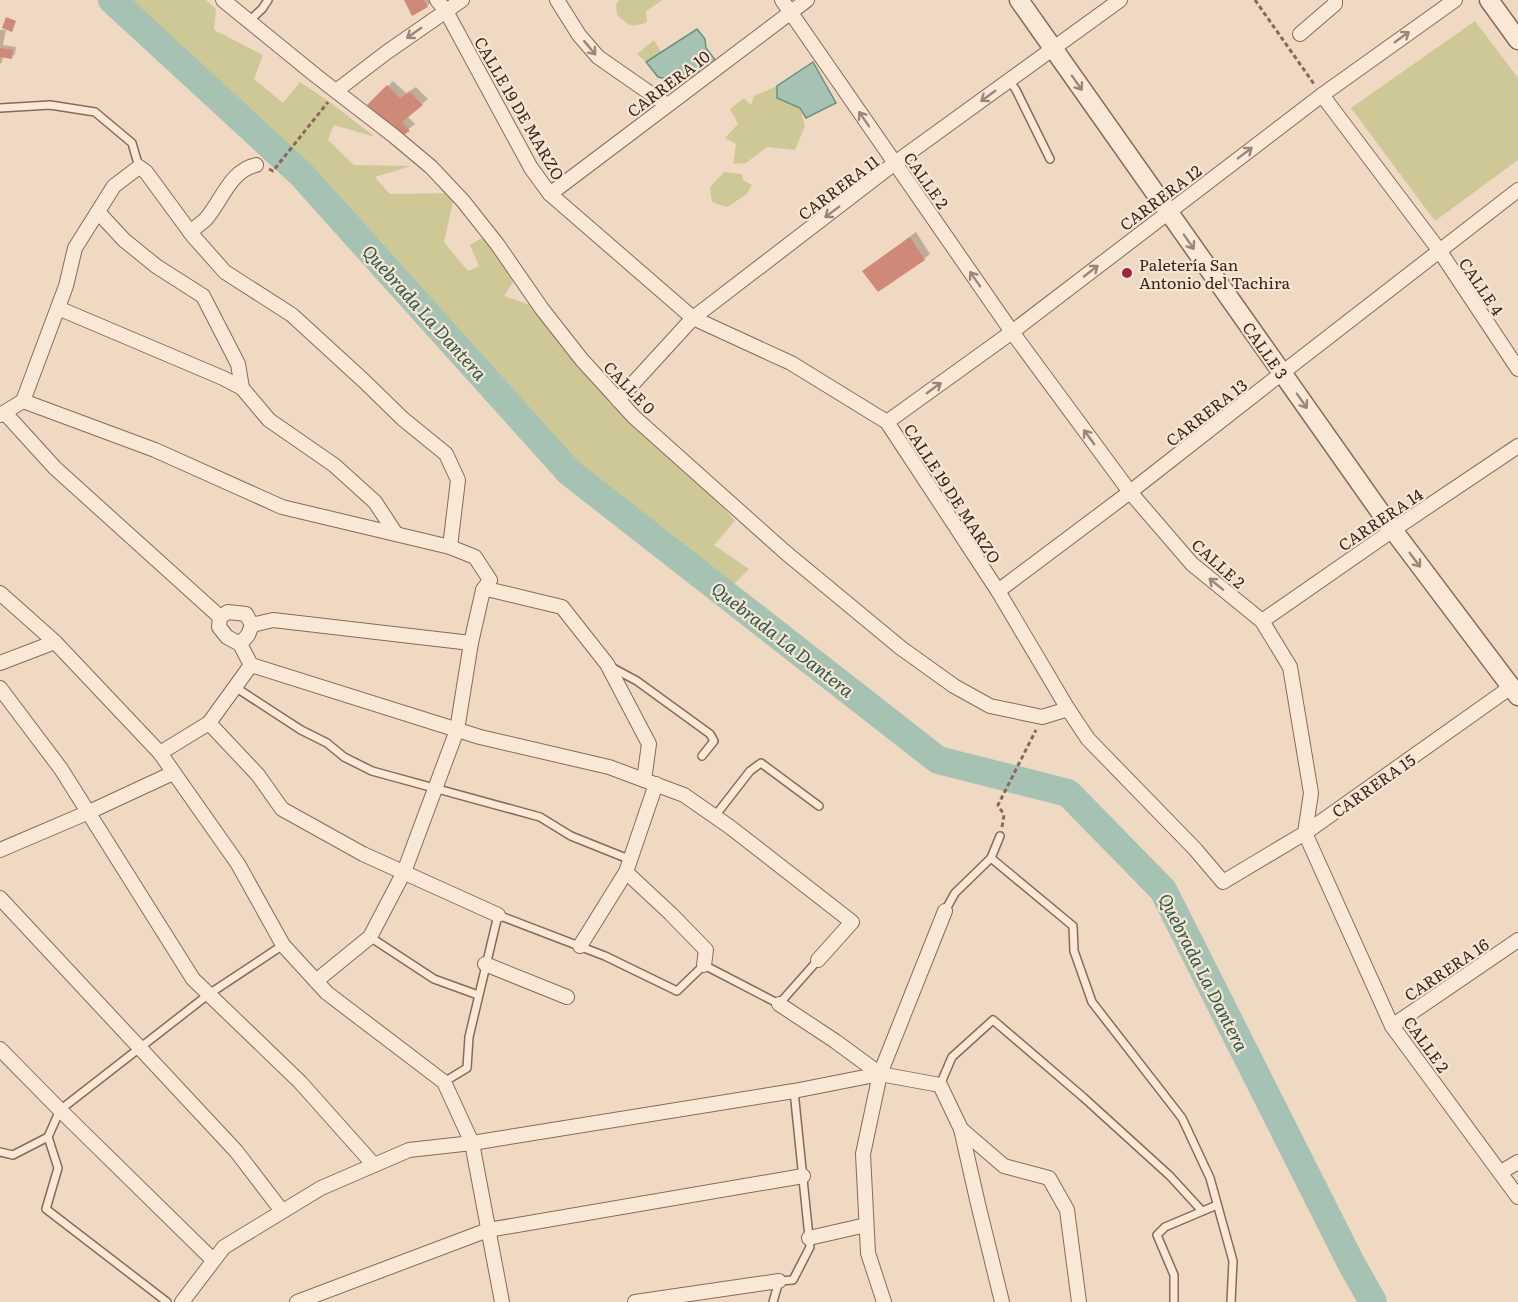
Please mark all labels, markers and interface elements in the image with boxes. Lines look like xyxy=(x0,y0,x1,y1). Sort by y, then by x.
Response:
one-way arrow xyxy=(406,27,423,39)
one-way arrow xyxy=(1394,31,1410,43)
street label: CALLE 19 DE MARZO xyxy=(469,32,571,184)
one-way arrow xyxy=(584,40,597,56)
street label: CARRERA 10 xyxy=(622,44,714,122)
one-way arrow xyxy=(1071,74,1083,90)
one-way arrow xyxy=(980,90,996,102)
one-way arrow xyxy=(858,111,870,127)
street label: CALLE 2 xyxy=(899,147,955,213)
one-way arrow xyxy=(1237,147,1253,159)
street label: CARRERA 11 xyxy=(793,148,884,225)
street label: CARRERA 12 xyxy=(1114,158,1206,236)
one-way arrow xyxy=(824,206,840,219)
one-way arrow xyxy=(1183,233,1195,249)
water label: Quebrada La Dantera xyxy=(357,238,494,386)
place label: Paletería San Antonio del Tachira xyxy=(1139,252,1290,294)
street label: CALLE 4 xyxy=(1454,252,1510,320)
one-way arrow xyxy=(1082,265,1098,278)
marker: Paletería San Antonio del Tachira xyxy=(1120,266,1134,280)
one-way arrow xyxy=(969,272,981,288)
street label: CALLE 3 xyxy=(1238,316,1294,384)
street label: CALLE 0 xyxy=(599,355,661,419)
street label: CARRERA 13 xyxy=(1160,372,1252,452)
one-way arrow xyxy=(926,382,942,394)
one-way arrow xyxy=(1296,393,1308,409)
street label: CALLE 19 DE MARZO xyxy=(899,418,1007,568)
one-way arrow xyxy=(1083,430,1095,446)
street label: CARRERA 14 xyxy=(1333,482,1427,556)
street label: CALLE 2 xyxy=(1187,532,1251,594)
one-way arrow xyxy=(1409,551,1421,567)
water label: Quebrada La Dantera xyxy=(706,575,861,704)
one-way arrow xyxy=(1208,578,1224,591)
street label: CARRERA 15 xyxy=(1326,747,1420,823)
water label: Quebrada La Dantera xyxy=(1152,888,1256,1056)
street label: CARRERA 16 xyxy=(1399,932,1494,1006)
street label: CALLE 2 xyxy=(1398,1011,1456,1077)

